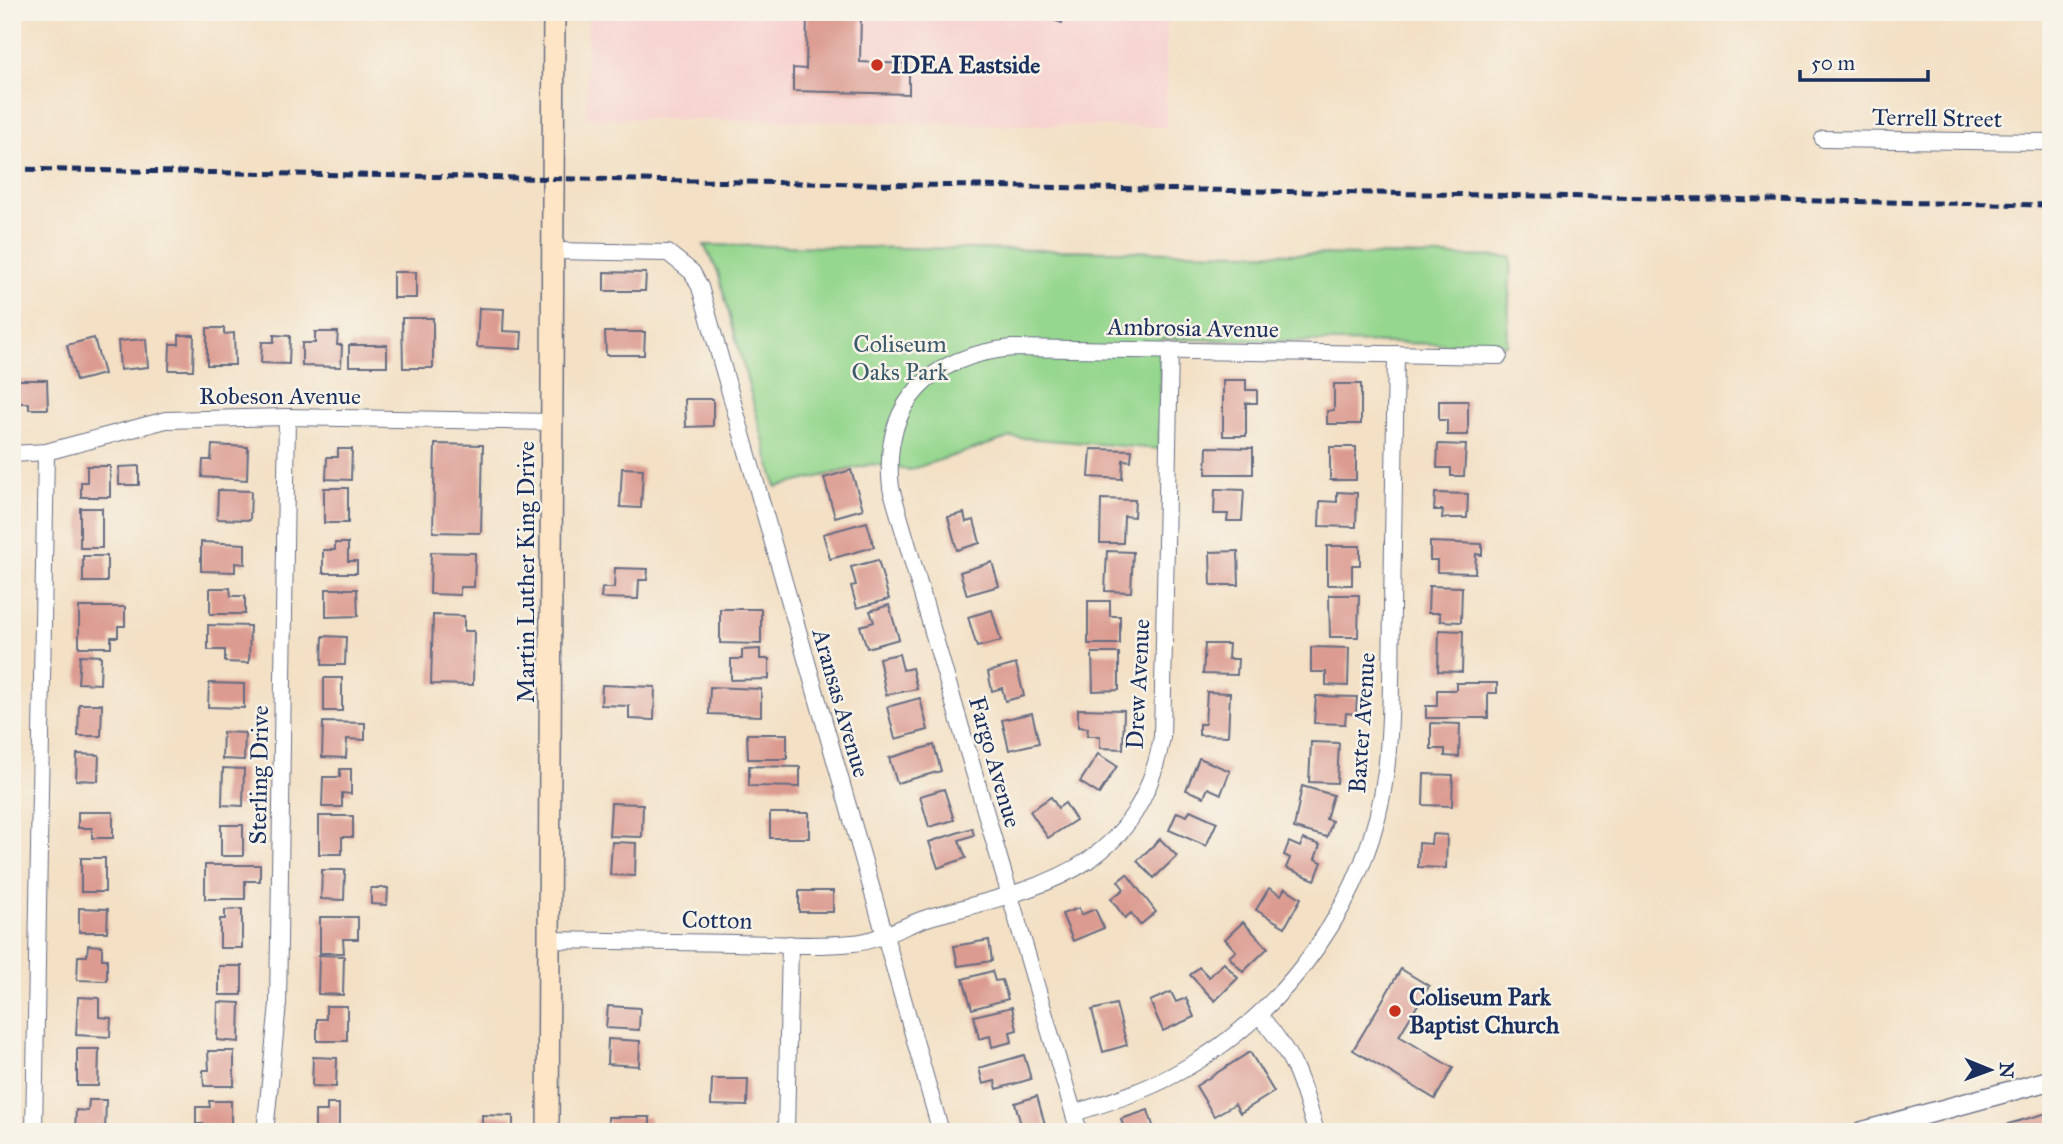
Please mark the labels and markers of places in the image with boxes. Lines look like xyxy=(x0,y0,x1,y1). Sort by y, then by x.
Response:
place label: IDEA Eastside xyxy=(891,50,1040,80)
marker: IDEA Eastside xyxy=(869,57,885,73)
place label: Coliseum Park Baptist Church xyxy=(1409,982,1560,1040)
marker: Coliseum Park Baptist Church xyxy=(1387,1003,1403,1019)

